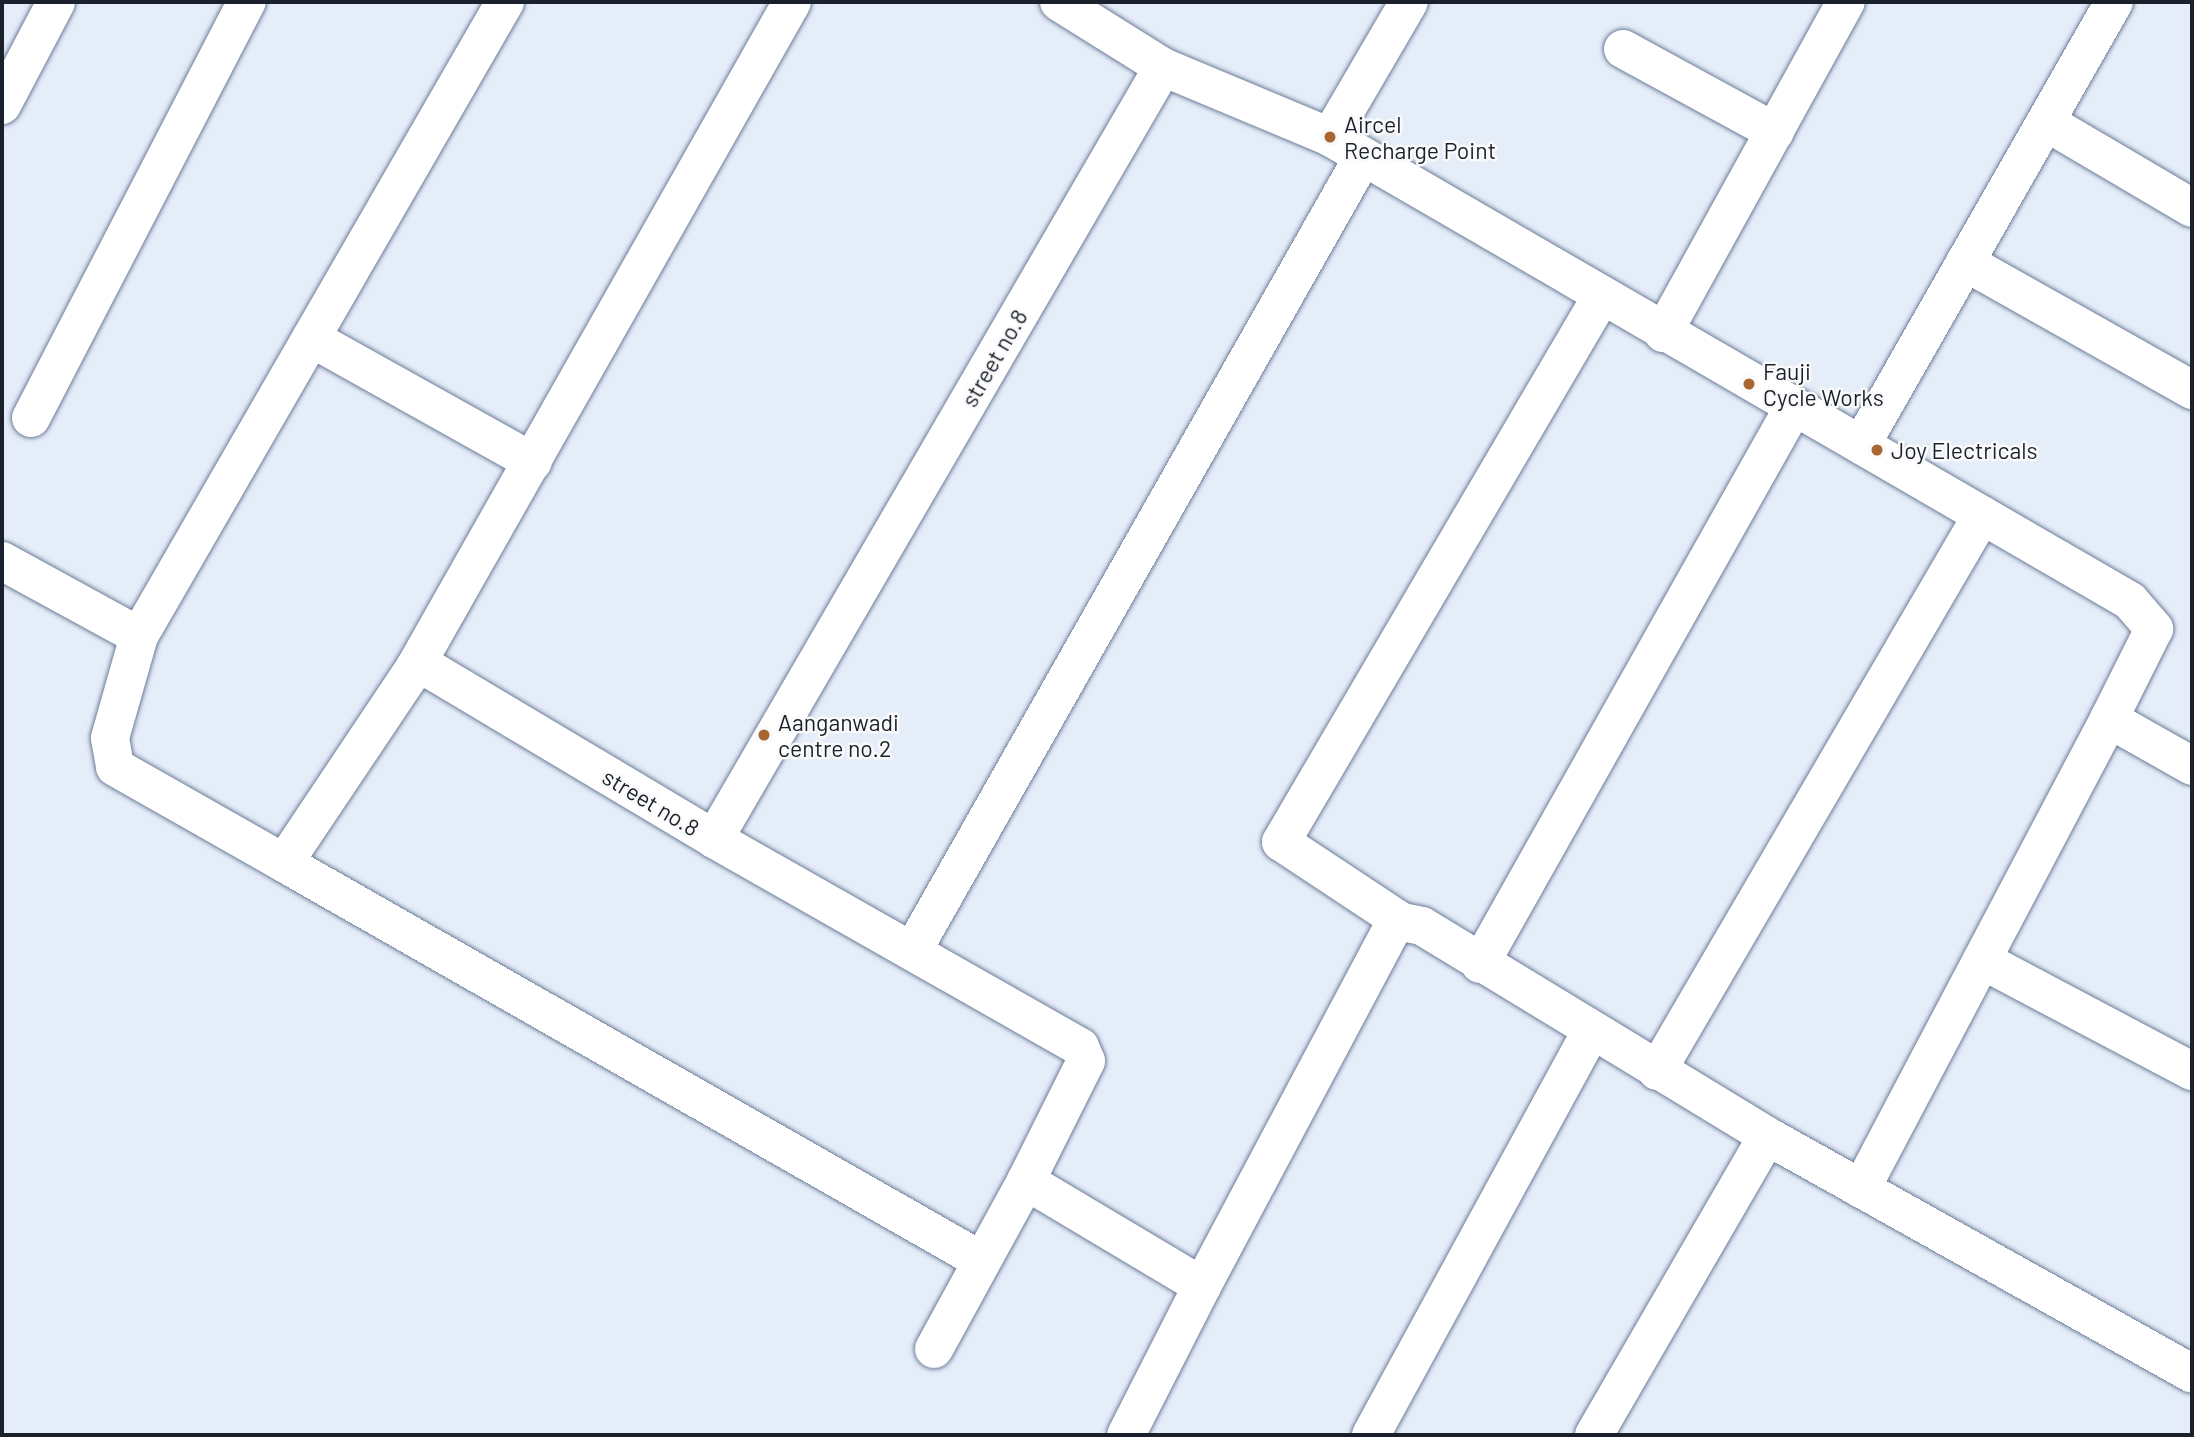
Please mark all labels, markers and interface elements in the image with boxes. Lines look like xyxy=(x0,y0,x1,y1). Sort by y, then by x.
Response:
place label: Aircel Recharge Point xyxy=(1344,110,1496,164)
marker: Aircel Recharge Point xyxy=(1322,129,1338,145)
street label: street no.8 xyxy=(955,304,1033,412)
place label: Fauji Cycle Works xyxy=(1763,357,1884,411)
marker: Fauji Cycle Works xyxy=(1741,376,1757,392)
place label: Joy Electricals xyxy=(1891,436,2038,464)
marker: Joy Electricals xyxy=(1869,442,1885,458)
place label: Aanganwadi centre no.2 xyxy=(778,708,899,762)
marker: Aanganwadi centre no.2 xyxy=(756,727,772,743)
street label: street no.8 xyxy=(598,762,704,842)

